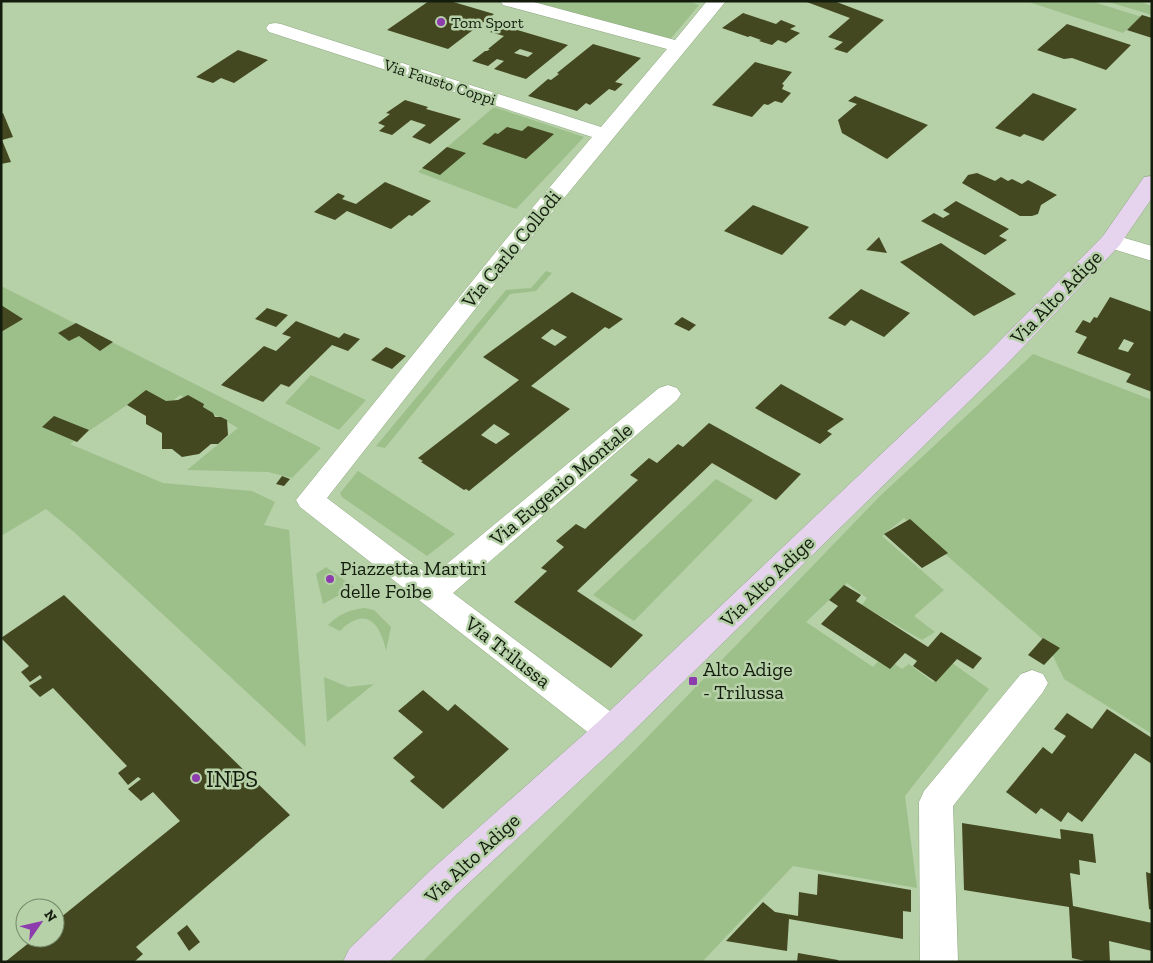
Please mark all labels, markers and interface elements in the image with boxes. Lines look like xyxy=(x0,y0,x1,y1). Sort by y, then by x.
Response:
place label: Tom Sport xyxy=(451,13,524,32)
marker: Tom Sport xyxy=(435,16,447,28)
street label: Via Fausto Coppi xyxy=(381,55,499,109)
street label: Via Carlo Collodi xyxy=(456,185,566,313)
street label: Via Alto Adige xyxy=(1005,245,1107,350)
street label: Via Eugenio Montale xyxy=(484,418,637,551)
street label: Via Alto Adige xyxy=(714,530,819,632)
place label: Piazzetta Martiri delle Foibe xyxy=(340,556,487,603)
marker: Piazzetta Martiri delle Foibe xyxy=(324,573,336,585)
street label: Via Trilussa xyxy=(460,611,556,693)
place label: Alto Adige - Trilussa xyxy=(703,657,793,704)
marker: Alto Adige - Trilussa xyxy=(687,675,699,687)
place label: INPS xyxy=(206,764,258,793)
marker: INPS xyxy=(190,772,202,784)
street label: Via Alto Adige xyxy=(419,808,525,909)
north arrow xyxy=(15,898,65,948)
text: N xyxy=(40,907,61,925)

